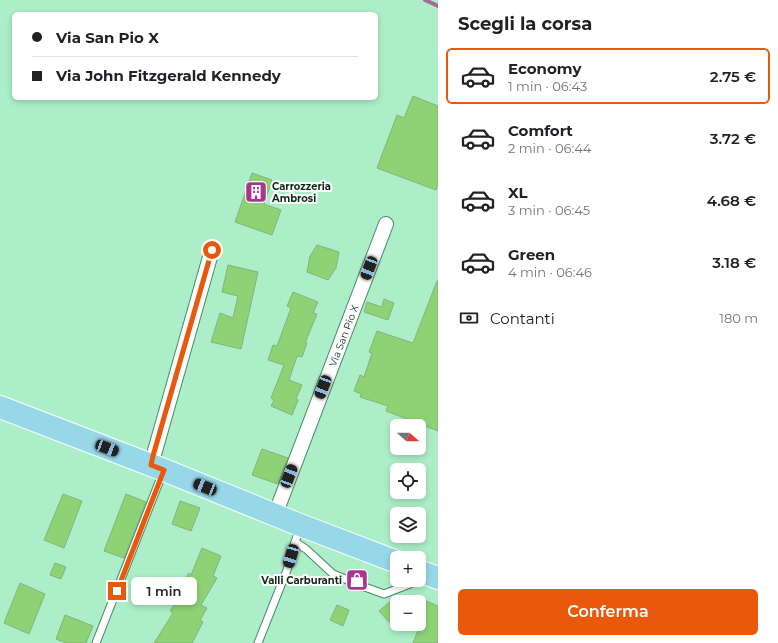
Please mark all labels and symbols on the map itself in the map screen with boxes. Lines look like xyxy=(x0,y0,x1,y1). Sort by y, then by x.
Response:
building icon: Carrozzeria Ambrosi xyxy=(243,179,269,205)
place label: Carrozzeria Ambrosi xyxy=(271,180,331,205)
route start xyxy=(203,241,221,259)
car xyxy=(359,255,379,281)
street label: Via San Pio X xyxy=(326,303,362,368)
car xyxy=(313,374,333,400)
north arrow xyxy=(390,419,426,455)
car xyxy=(94,438,120,458)
car xyxy=(279,463,299,489)
car xyxy=(192,477,218,497)
car xyxy=(282,543,300,569)
shop icon: Valli Carburanti xyxy=(344,567,370,593)
place label: Valli Carburanti xyxy=(260,574,342,587)
callout: 1 min xyxy=(131,577,197,605)
route end xyxy=(108,582,126,600)

